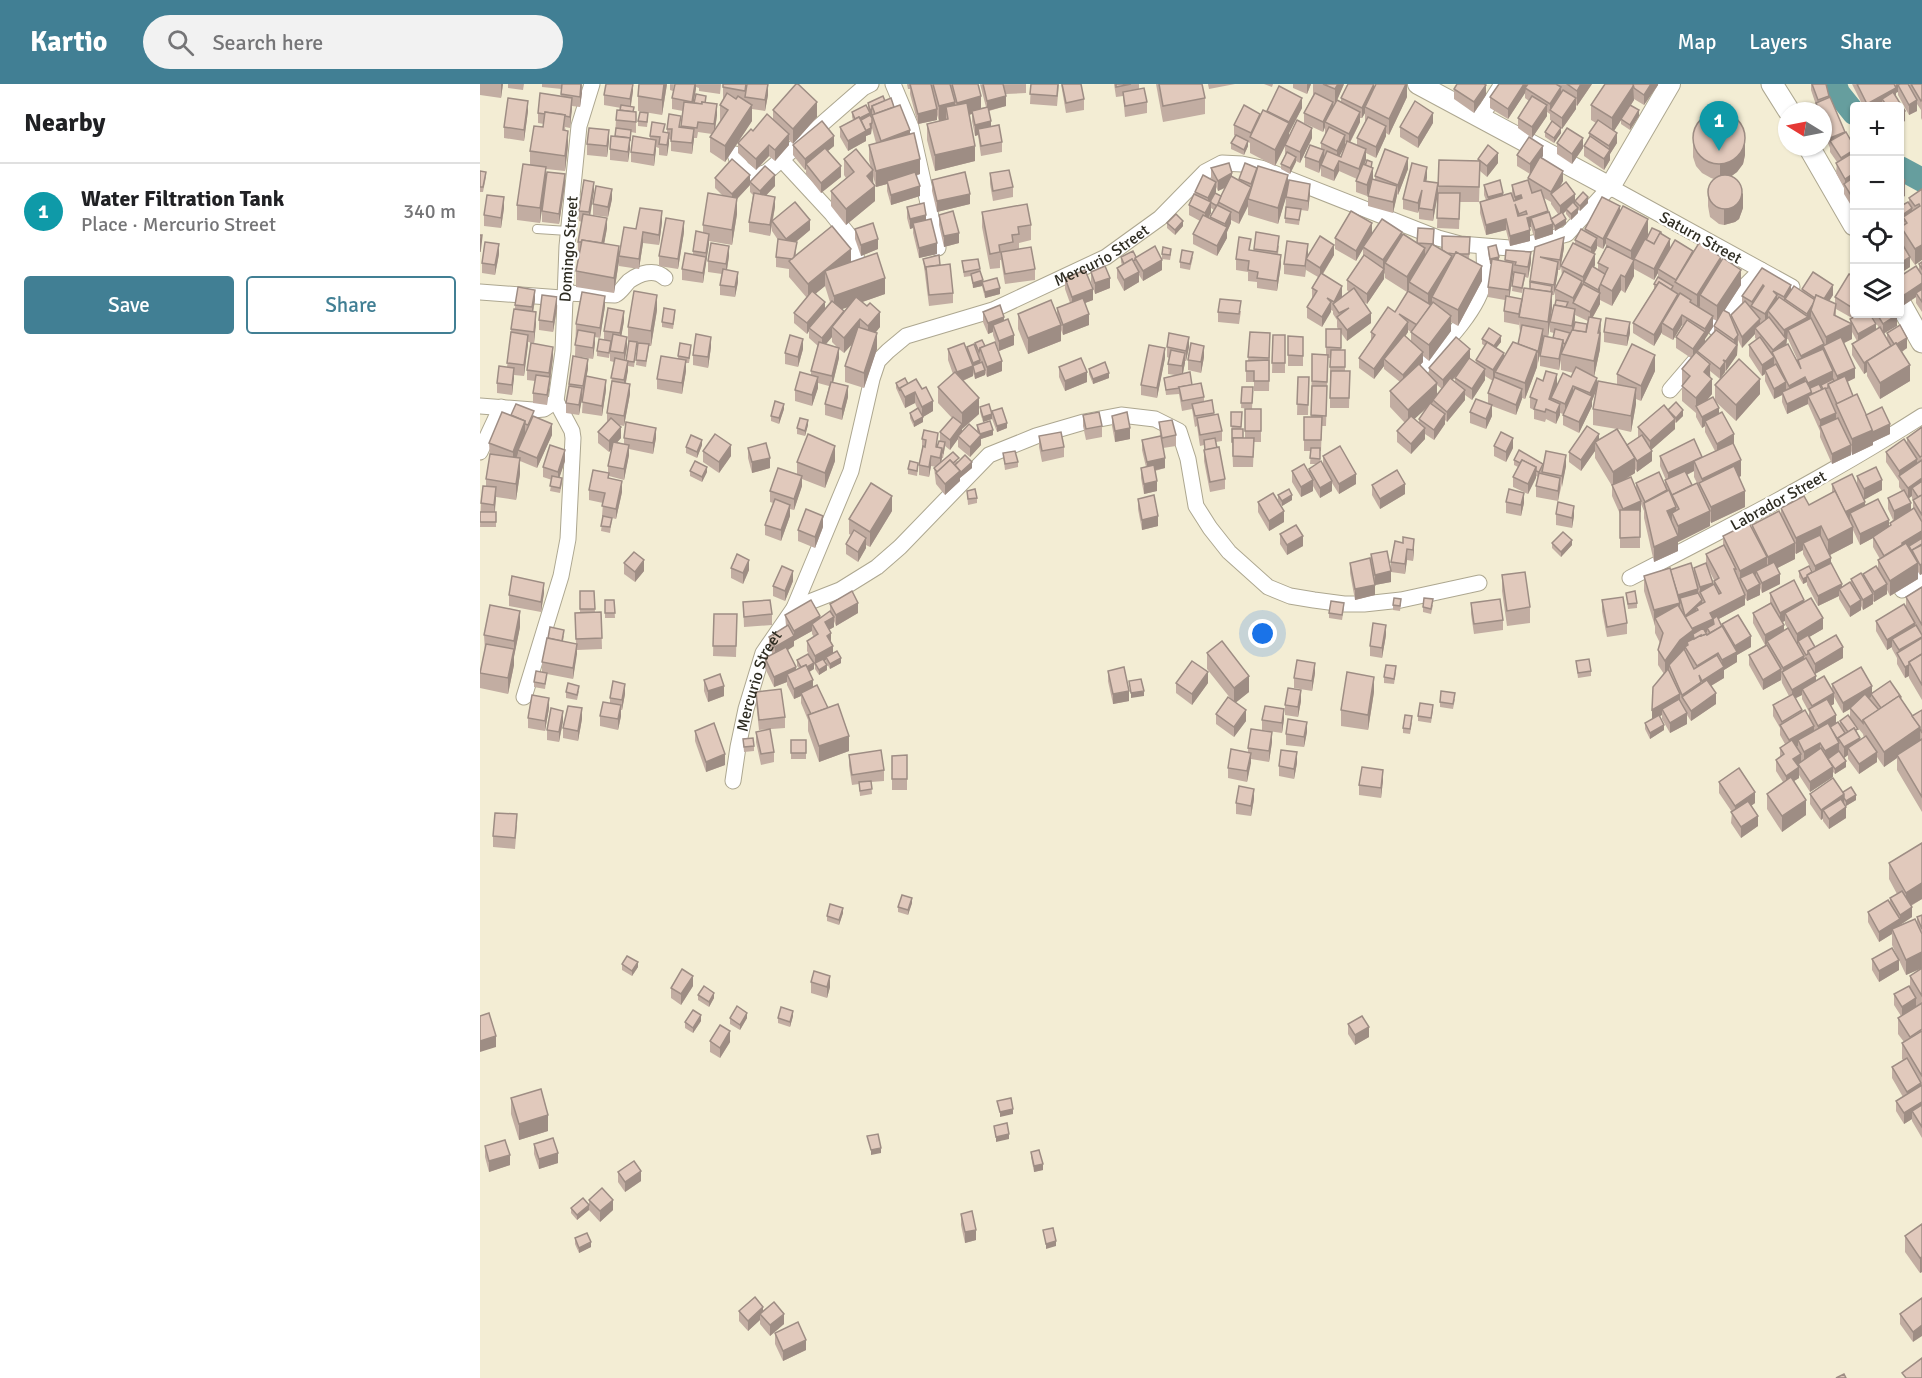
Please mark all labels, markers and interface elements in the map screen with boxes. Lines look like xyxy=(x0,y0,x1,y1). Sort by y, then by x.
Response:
search box xyxy=(143,15,563,69)
text: Kartio xyxy=(30,25,107,59)
icon: search xyxy=(164,26,197,59)
text: Search here xyxy=(212,29,323,56)
text: Map xyxy=(1678,29,1716,55)
text: Layers xyxy=(1749,29,1807,55)
text: Share xyxy=(1840,29,1892,55)
pin: 1 xyxy=(1700,101,1738,151)
north arrow xyxy=(1778,102,1832,156)
map controls xyxy=(1850,102,1904,318)
button: + xyxy=(1850,102,1904,156)
text: Nearby xyxy=(24,107,105,139)
button: − xyxy=(1850,156,1904,210)
text: Water Filtration Tank xyxy=(81,185,284,212)
street label: Domingo Street xyxy=(555,195,583,303)
text: 1 xyxy=(38,199,49,224)
text: 340 m xyxy=(403,199,456,224)
street label: Saturn Street xyxy=(1656,207,1746,269)
button: locate xyxy=(1850,210,1904,264)
text: Place · Mercurio Street xyxy=(81,212,276,237)
street label: Mercurio Street xyxy=(1051,220,1153,291)
button: layers xyxy=(1850,264,1904,318)
button: Save xyxy=(24,276,234,334)
button: Share xyxy=(246,276,456,334)
street label: Labrador Street xyxy=(1727,466,1830,535)
your location xyxy=(1248,619,1277,648)
street label: Mercurio Street xyxy=(733,626,787,733)

